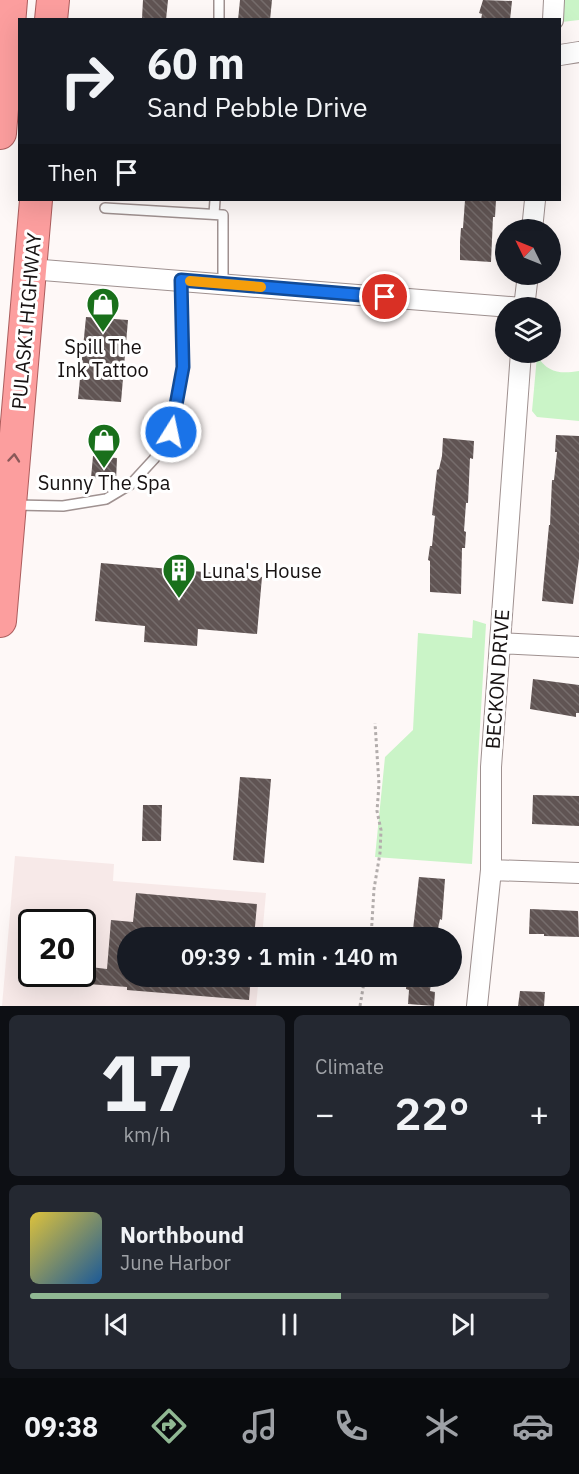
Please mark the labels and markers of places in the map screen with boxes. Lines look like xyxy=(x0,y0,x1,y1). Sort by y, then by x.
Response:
pin xyxy=(359,271,410,322)
shop icon: Spill The Ink Tattoo xyxy=(85,286,121,333)
place label: Spill The Ink Tattoo xyxy=(57,333,149,383)
shop icon: Sunny The Spa xyxy=(86,422,122,469)
place label: Sunny The Spa xyxy=(38,469,171,496)
building icon: Luna's House xyxy=(161,552,197,599)
place label: Luna's House xyxy=(202,557,322,584)

